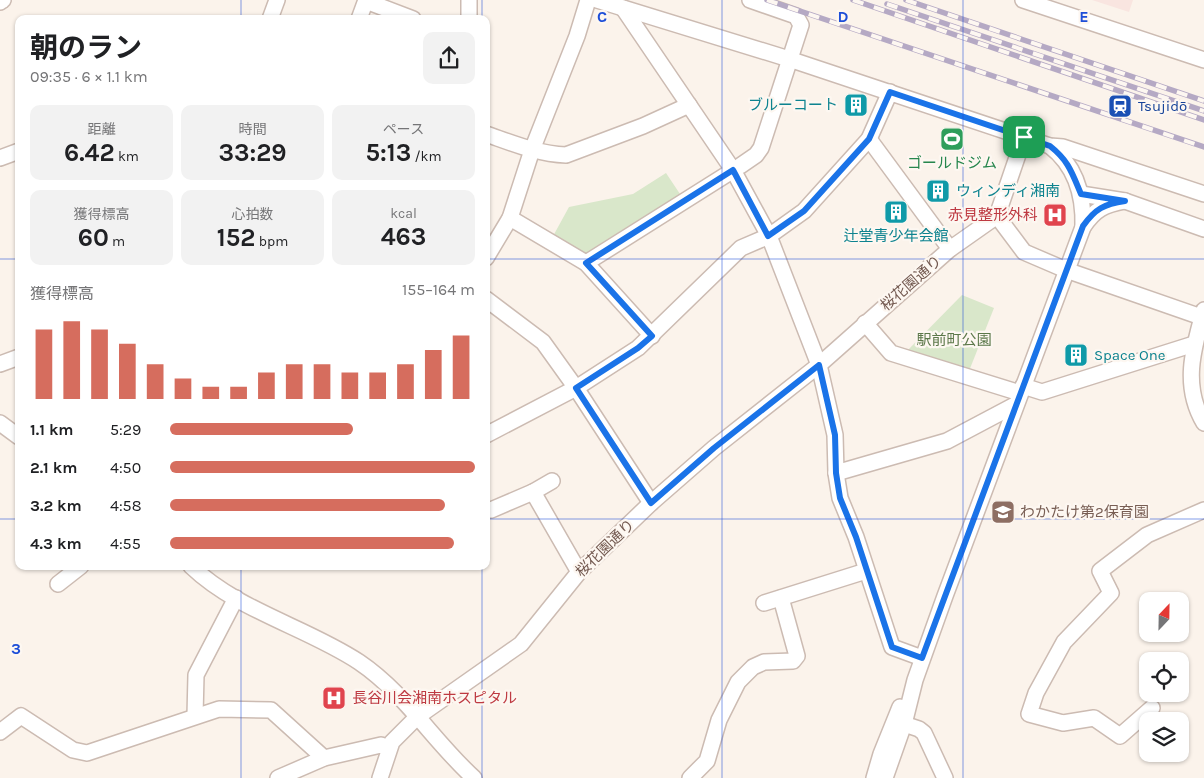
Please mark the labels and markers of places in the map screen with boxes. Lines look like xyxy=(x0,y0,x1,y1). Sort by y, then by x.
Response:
building icon: ブルーコート xyxy=(843,92,869,118)
station icon: Tsujidō xyxy=(1107,93,1133,119)
place label: ブルーコート xyxy=(748,96,838,114)
place label: Tsujidō xyxy=(1138,97,1187,115)
pin xyxy=(1003,116,1045,158)
sports icon: ゴールドジム xyxy=(939,126,965,152)
place label: ゴールドジム xyxy=(907,154,997,172)
building icon: ウィンディ湘南 xyxy=(925,178,951,204)
place label: ウィンディ湘南 xyxy=(956,182,1060,200)
building icon: 辻堂青少年会館 xyxy=(883,199,909,225)
hospital icon: 赤見整形外科 xyxy=(1042,202,1068,228)
place label: 赤見整形外科 xyxy=(948,206,1038,224)
place label: 辻堂青少年会館 xyxy=(843,227,949,245)
building icon: Space One xyxy=(1063,342,1089,368)
place label: Space One xyxy=(1094,346,1166,364)
school or university icon: わかたけ第2保育園 xyxy=(990,499,1016,525)
place label: わかたけ第2保育園 xyxy=(1020,503,1149,521)
hospital icon: 長谷川会湘南ホスピタル xyxy=(321,685,347,711)
place label: 長谷川会湘南ホスピタル xyxy=(352,689,517,707)

